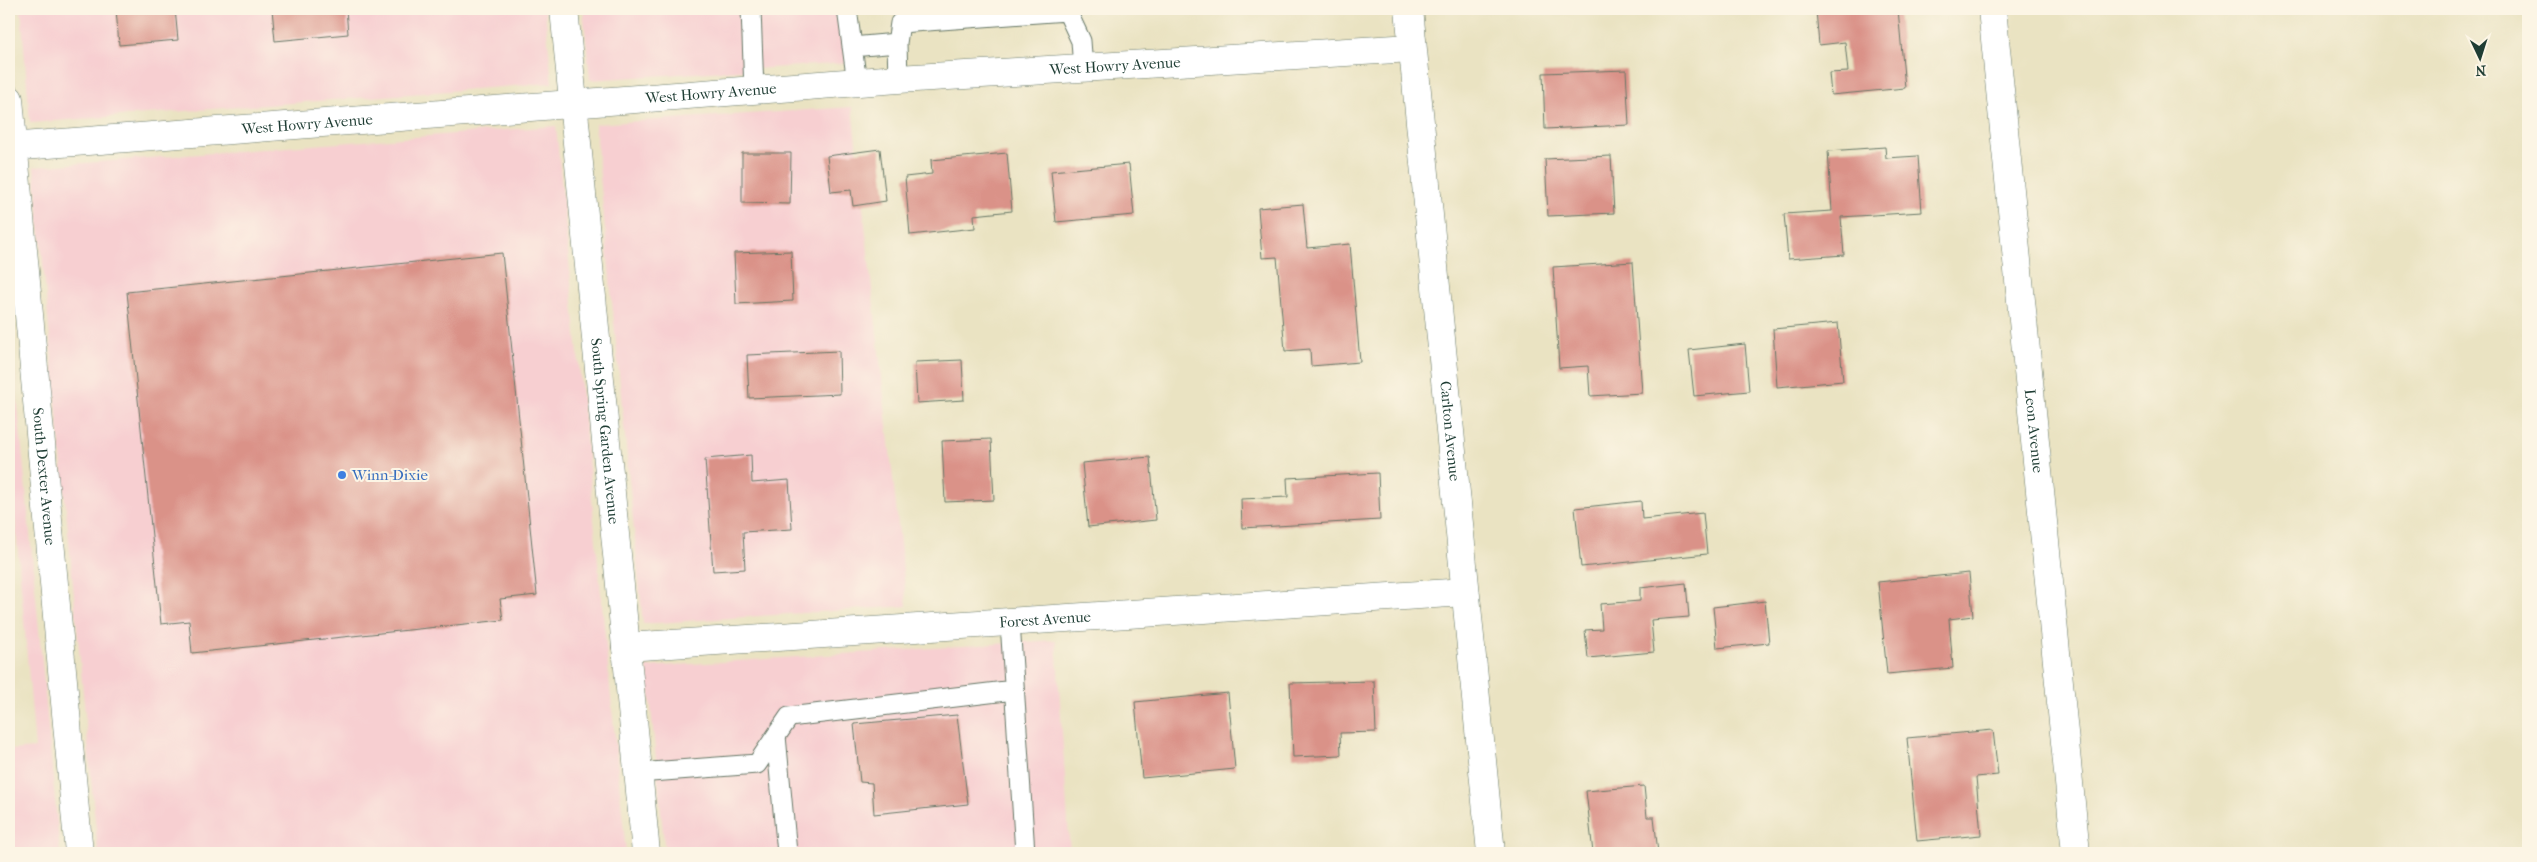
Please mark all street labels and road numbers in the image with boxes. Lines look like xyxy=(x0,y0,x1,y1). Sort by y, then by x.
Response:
street label: West Howry Avenue xyxy=(1048,53,1182,79)
street label: West Howry Avenue xyxy=(644,79,778,107)
street label: West Howry Avenue xyxy=(240,110,374,138)
street label: South Spring Garden Avenue xyxy=(587,337,623,526)
street label: Carlton Avenue xyxy=(1436,380,1464,483)
street label: Leon Avenue xyxy=(2021,388,2047,474)
street label: South Dexter Avenue xyxy=(29,407,59,547)
street label: Forest Avenue xyxy=(999,608,1092,632)

